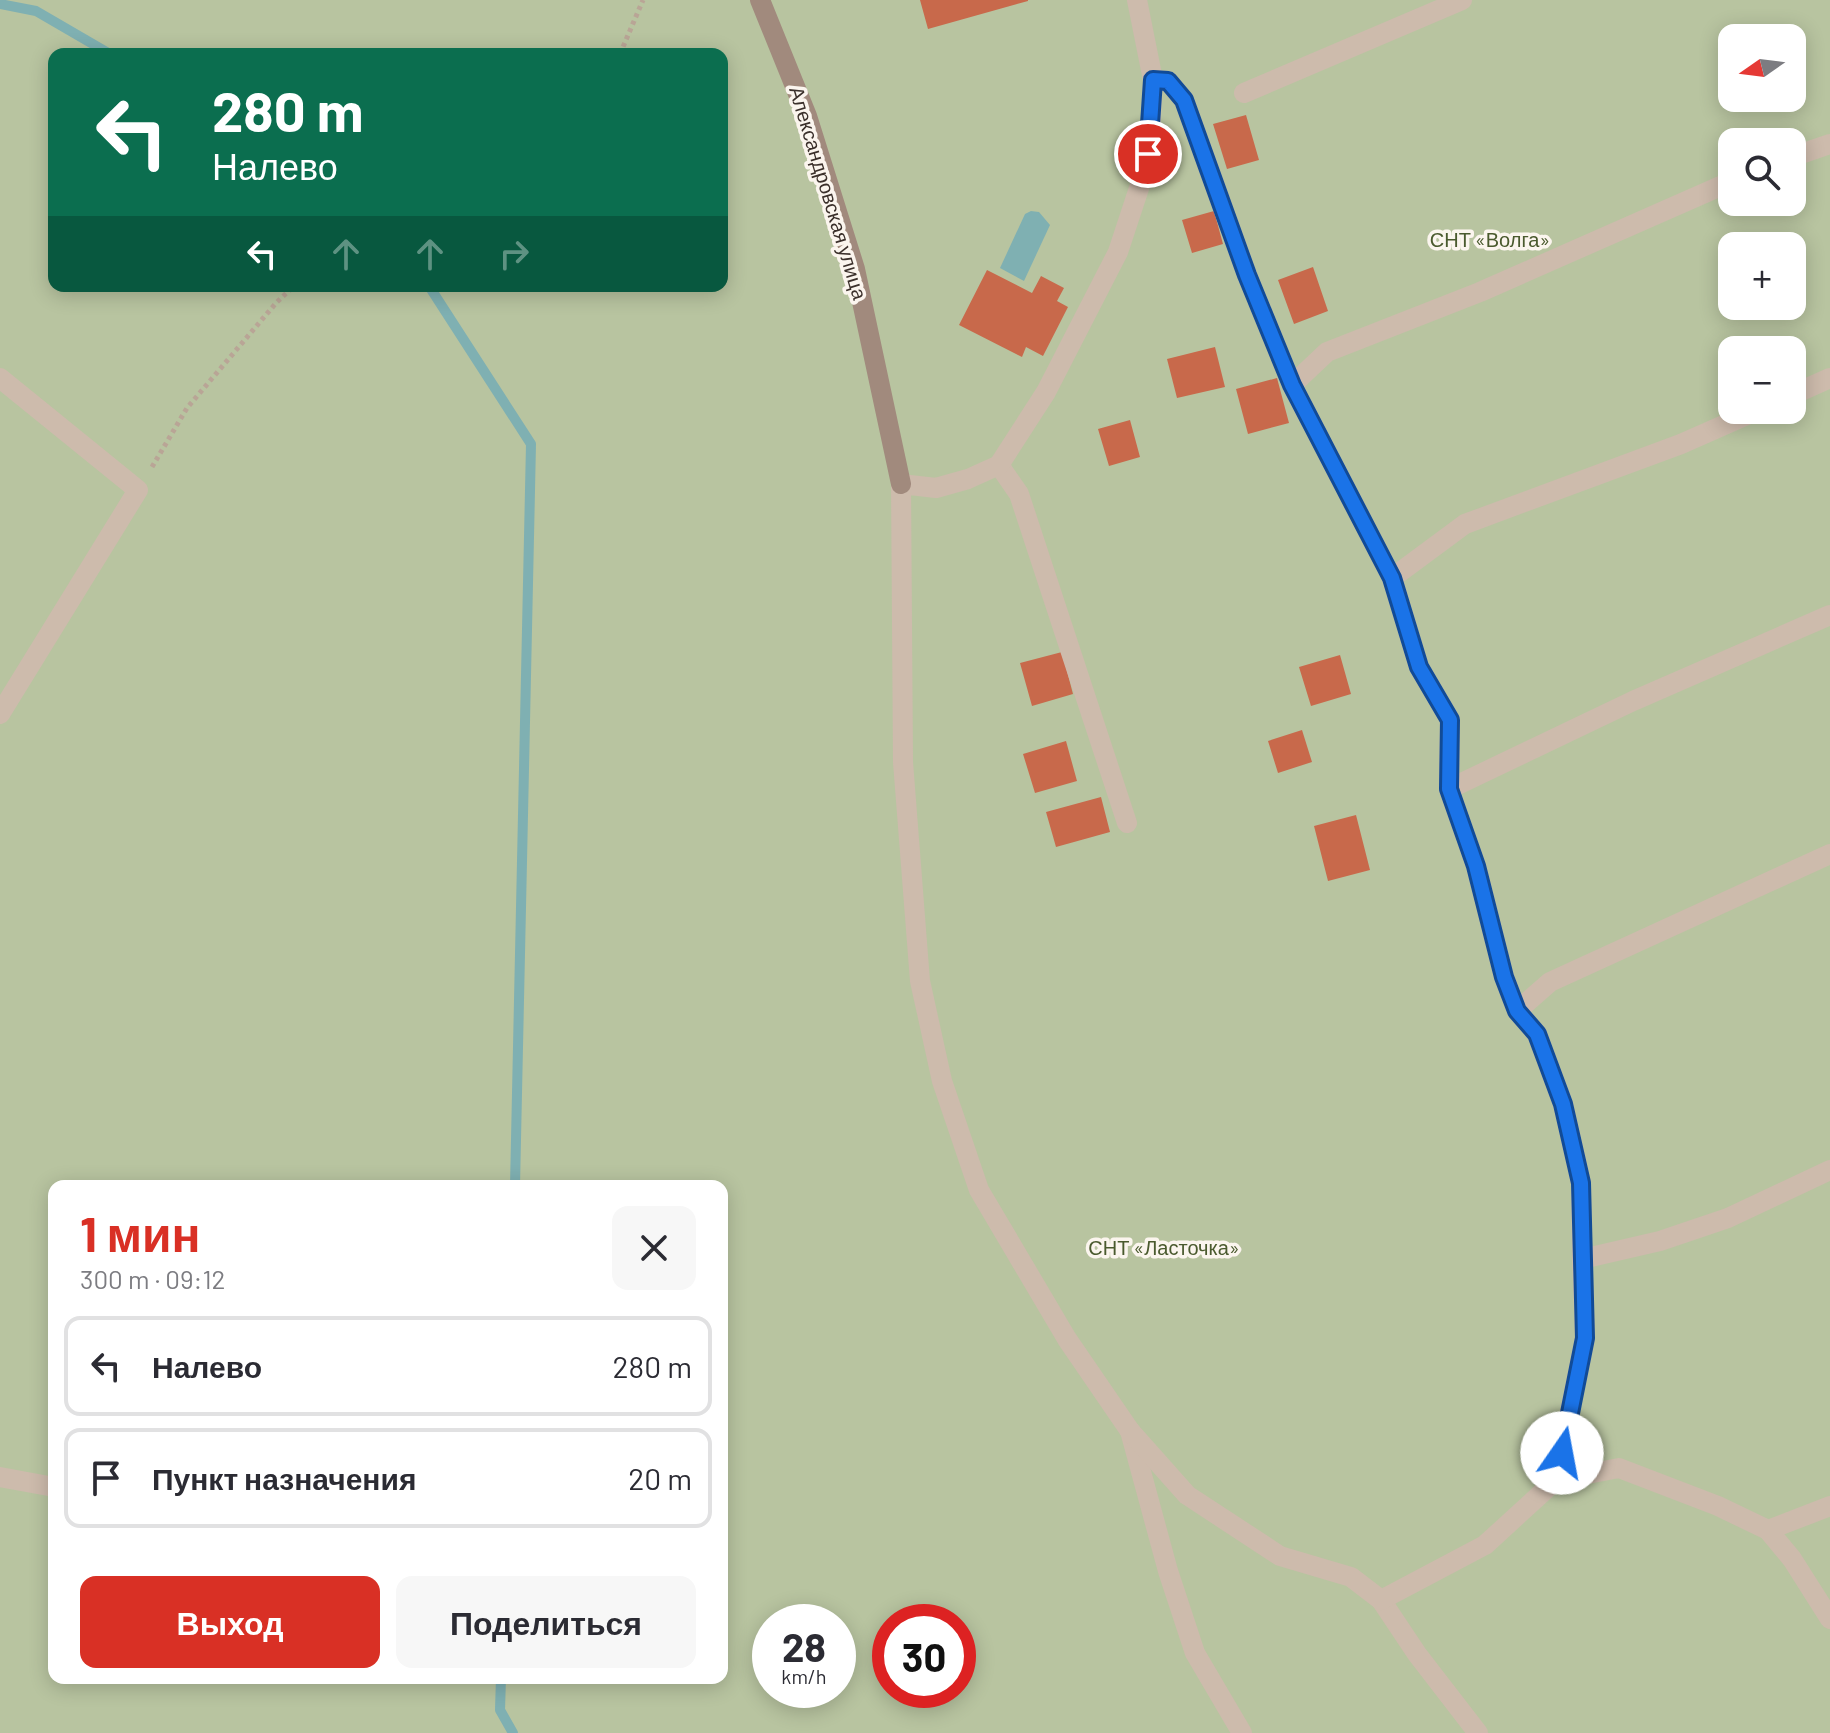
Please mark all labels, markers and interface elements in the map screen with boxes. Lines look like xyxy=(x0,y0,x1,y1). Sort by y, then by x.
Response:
north arrow xyxy=(1718,24,1806,112)
map controls xyxy=(1718,24,1806,424)
text: 280 m xyxy=(212,76,364,143)
icon: left xyxy=(80,80,184,184)
street label: Александровская улица xyxy=(785,83,873,303)
pin xyxy=(1114,120,1182,188)
button: search xyxy=(1718,128,1806,216)
icon: arrive xyxy=(1126,132,1170,176)
text: Налево xyxy=(212,144,338,187)
park label: СНТ «Волга» xyxy=(1430,227,1550,251)
icon: left xyxy=(240,232,284,276)
icon: ahead xyxy=(324,232,368,276)
icon: ahead xyxy=(408,232,452,276)
icon: right xyxy=(492,232,536,276)
button: + xyxy=(1718,232,1806,320)
button: − xyxy=(1718,336,1806,424)
text: 1 мин xyxy=(80,1204,201,1262)
button: close xyxy=(612,1206,696,1290)
park label: СНТ «Ласточка» xyxy=(1088,1235,1240,1259)
text: 300 m · 09:12 xyxy=(80,1263,225,1294)
icon: left xyxy=(84,1344,128,1388)
text: Налево xyxy=(152,1348,262,1384)
text: 280 m xyxy=(613,1348,692,1384)
position arrow xyxy=(1520,1411,1604,1495)
icon: arrive xyxy=(84,1456,128,1500)
text: Пункт назначения xyxy=(152,1460,416,1496)
text: 20 m xyxy=(628,1460,692,1496)
button: Выход xyxy=(80,1576,380,1668)
button: Поделиться xyxy=(396,1576,696,1668)
speed limit sign: 30 xyxy=(872,1604,976,1708)
text: 28 xyxy=(782,1622,826,1670)
text: km/h xyxy=(781,1664,827,1688)

